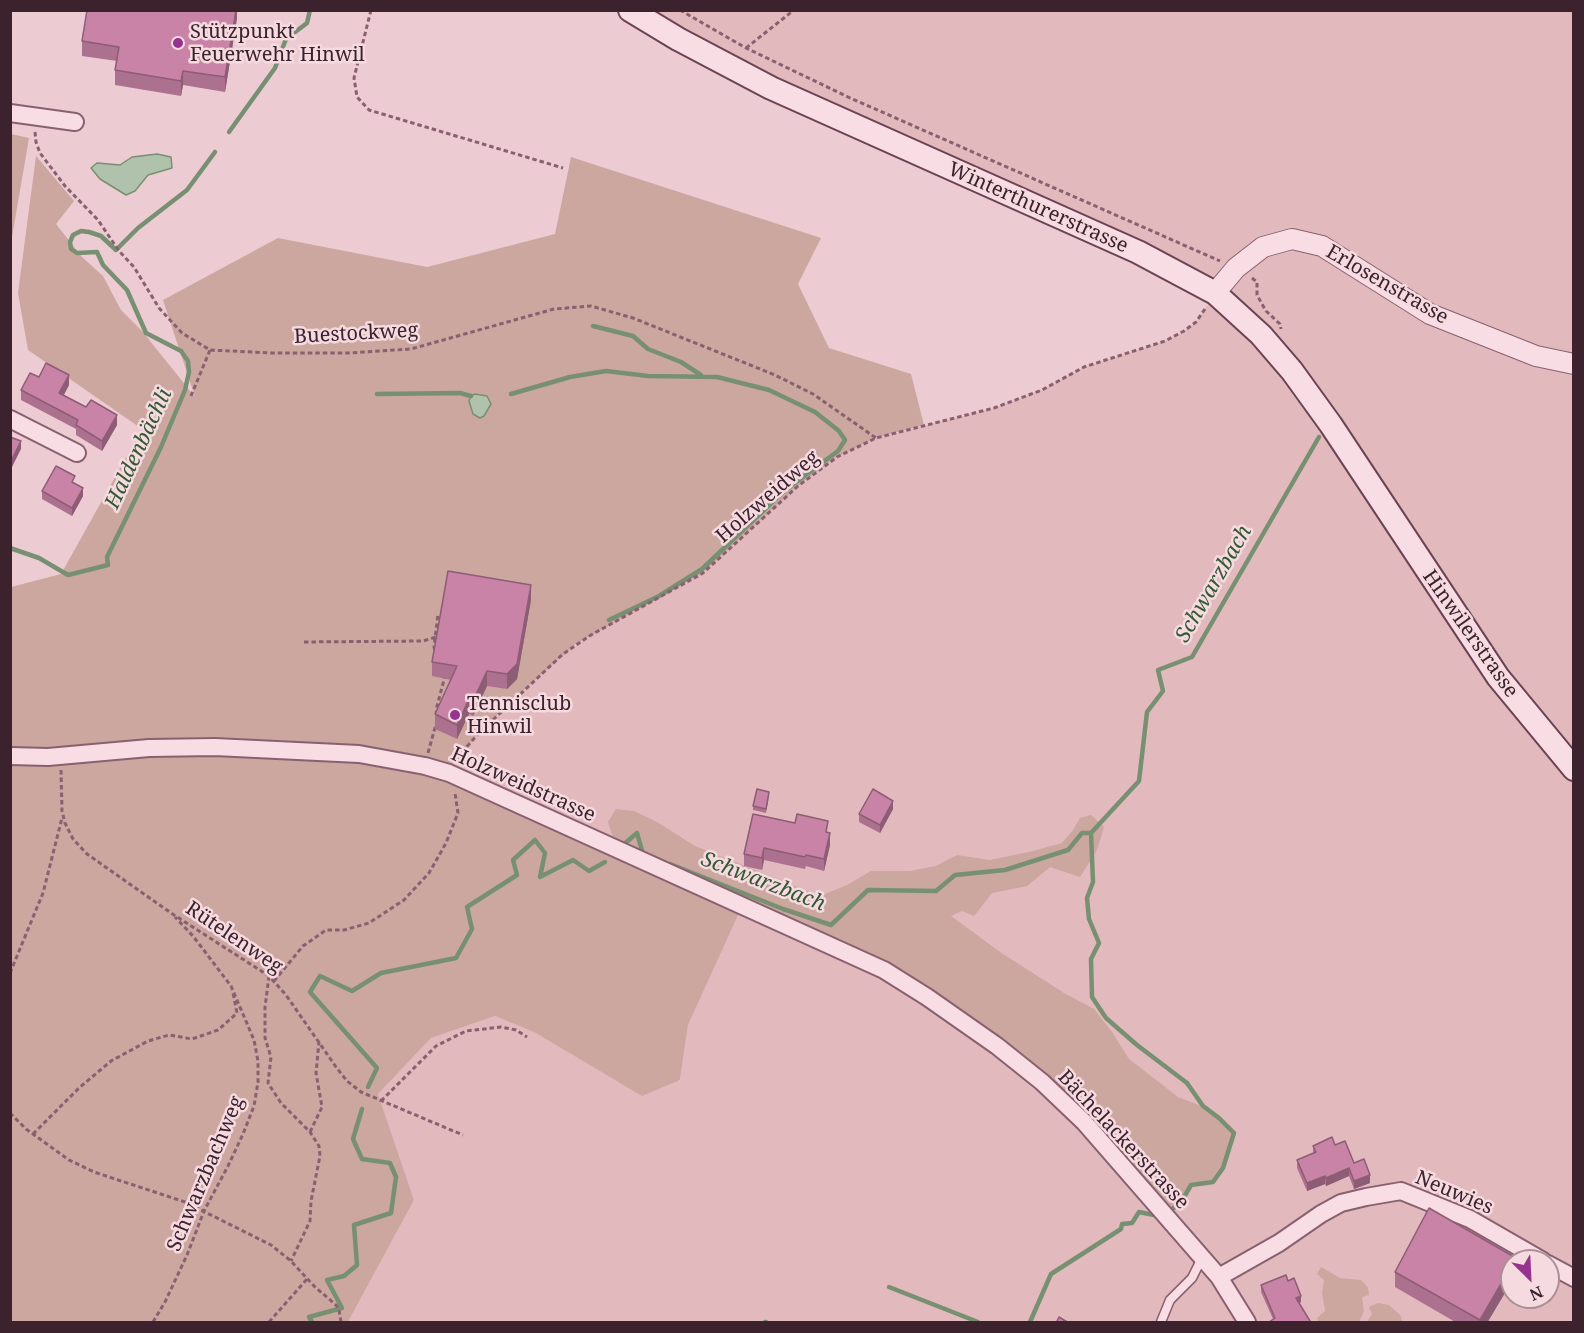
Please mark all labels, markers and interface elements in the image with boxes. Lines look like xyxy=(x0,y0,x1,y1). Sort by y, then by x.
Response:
place label: Stützpunkt Feuerwehr Hinwil xyxy=(190,20,365,67)
marker: Stützpunkt Feuerwehr Hinwil xyxy=(171,36,185,50)
street label: Winterthurerstrasse xyxy=(944,157,1132,259)
street label: Erlosenstrasse xyxy=(1322,240,1452,330)
street label: Buestockweg xyxy=(293,319,419,349)
water label: Haldenbächli xyxy=(100,385,178,513)
street label: Holzweidweg xyxy=(711,446,825,548)
water label: Schwarzbach xyxy=(1170,521,1258,647)
street label: Hinwilerstrasse xyxy=(1417,566,1523,702)
place label: Tennisclub Hinwil xyxy=(467,692,571,739)
marker: Tennisclub Hinwil xyxy=(448,708,462,722)
street label: Holzweidstrasse xyxy=(447,742,599,828)
water label: Schwarzbach xyxy=(697,847,829,917)
street label: Rütelenweg xyxy=(181,897,287,979)
street label: Bächelackerstrasse xyxy=(1052,1065,1194,1215)
street label: Schwarzbachweg xyxy=(162,1093,250,1255)
street label: Neuwies xyxy=(1412,1166,1496,1220)
north arrow xyxy=(1500,1249,1560,1309)
text: N xyxy=(1526,1281,1547,1306)

